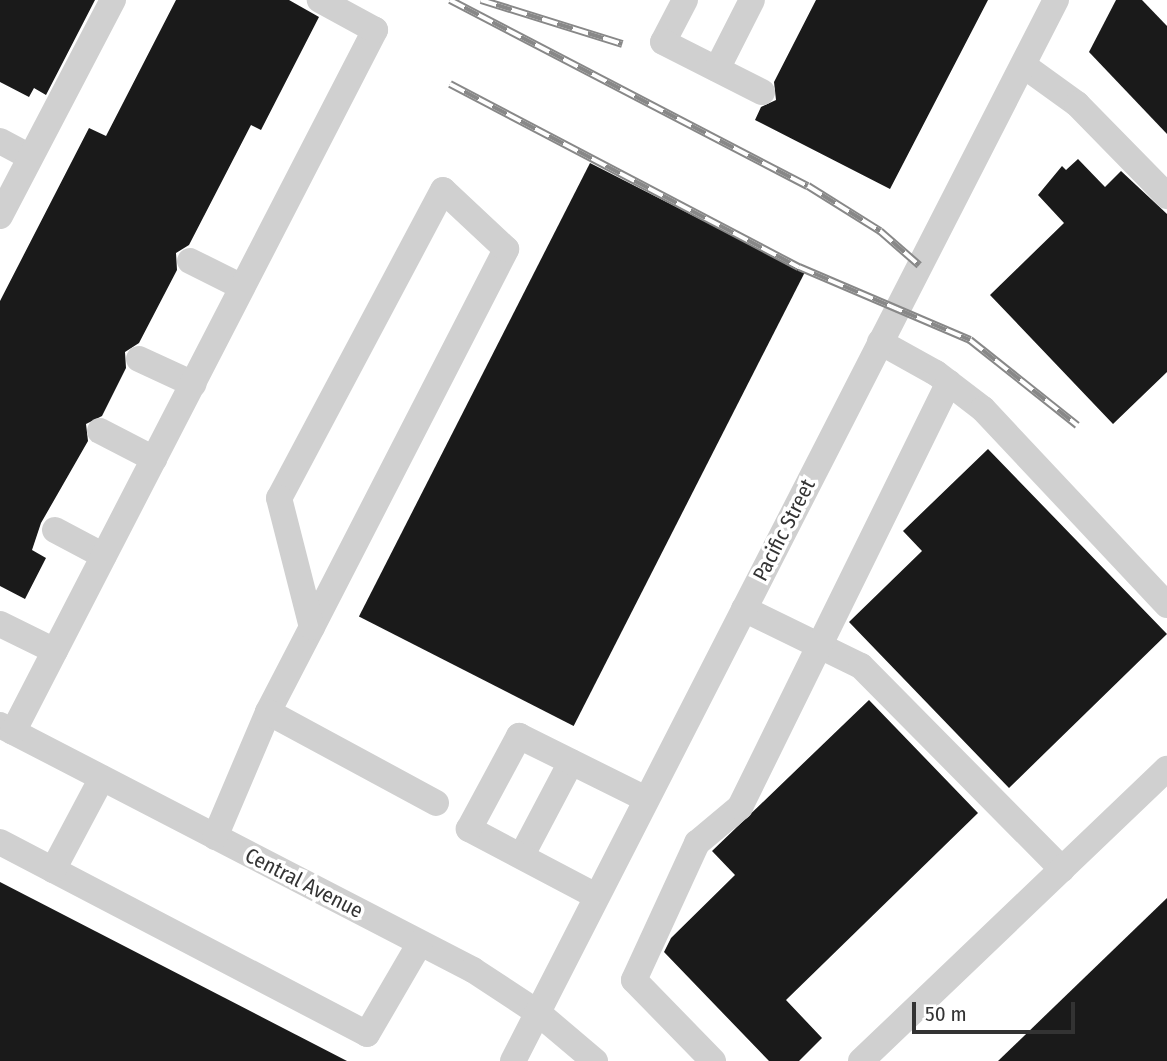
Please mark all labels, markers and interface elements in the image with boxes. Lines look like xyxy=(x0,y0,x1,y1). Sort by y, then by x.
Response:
street label: Pacific Street xyxy=(748,475,820,585)
street label: Central Avenue xyxy=(241,843,367,923)
scale bar xyxy=(915,988,1078,1032)
text: 50 m xyxy=(925,1001,967,1027)

